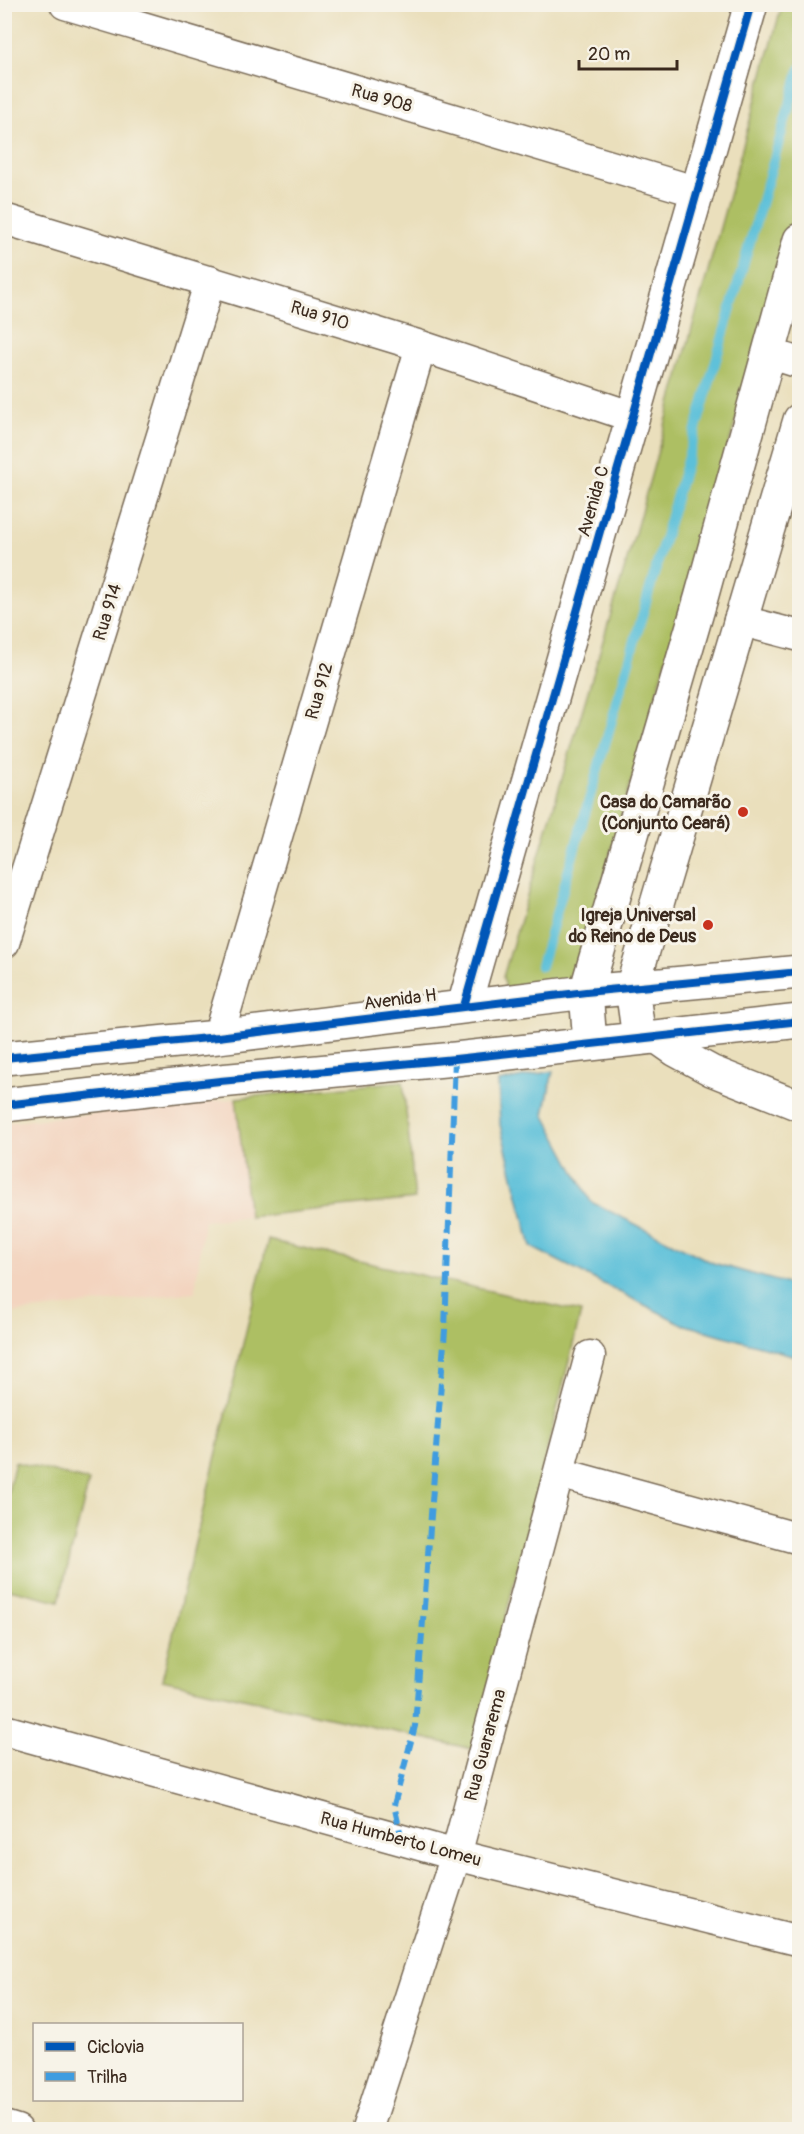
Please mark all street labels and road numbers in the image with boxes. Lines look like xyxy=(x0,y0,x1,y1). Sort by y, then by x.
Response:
street label: Rua 908 xyxy=(349,79,415,118)
street label: Rua 910 xyxy=(288,296,352,335)
street label: Avenida C xyxy=(572,463,615,539)
street label: Rua 914 xyxy=(88,580,127,643)
street label: Rua 912 xyxy=(300,660,339,722)
street label: Avenida H xyxy=(362,984,438,1015)
street label: Rua Guararema xyxy=(459,1687,511,1804)
street label: Rua Humberto Lomeu xyxy=(318,1807,484,1872)

